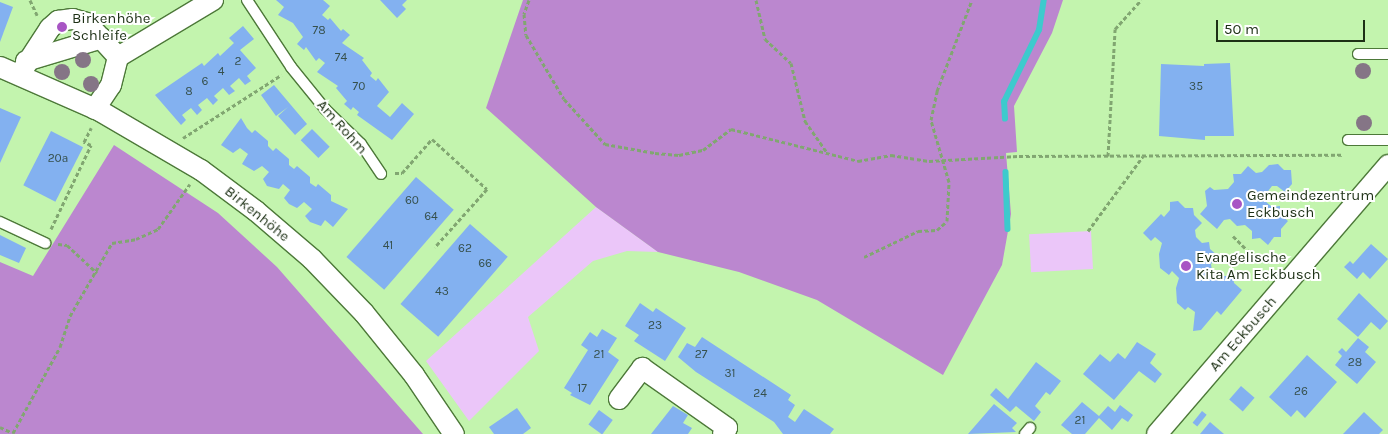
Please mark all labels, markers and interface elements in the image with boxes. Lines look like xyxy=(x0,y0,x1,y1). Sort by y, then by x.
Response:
place label: Birkenhöhe Schleife xyxy=(72,9,150,44)
scale bar xyxy=(1218,10,1367,42)
text: 50 m xyxy=(1224,20,1259,38)
marker: Birkenhöhe Schleife xyxy=(56,21,68,33)
house number: 78 xyxy=(312,24,326,38)
house number: 74 xyxy=(335,51,347,65)
house number: 2 xyxy=(235,55,241,69)
house number: 4 xyxy=(218,65,224,79)
house number: 6 xyxy=(202,75,208,89)
house number: 70 xyxy=(353,80,365,94)
house number: 35 xyxy=(1189,80,1203,94)
house number: 8 xyxy=(185,85,193,99)
street label: Am Rohm xyxy=(313,96,371,158)
house number: 20a xyxy=(48,152,68,166)
street label: Birkenhöhe xyxy=(221,182,293,246)
place label: Gemeindezentrum Eckbusch xyxy=(1247,186,1374,221)
house number: 60 xyxy=(405,194,419,208)
marker: Gemeindezentrum Eckbusch xyxy=(1231,198,1243,210)
house number: 64 xyxy=(424,210,438,224)
house number: 41 xyxy=(383,239,393,253)
house number: 62 xyxy=(458,242,472,256)
place label: Evangelische Kita Am Eckbusch xyxy=(1196,248,1321,283)
house number: 66 xyxy=(478,257,492,271)
marker: Evangelische Kita Am Eckbusch xyxy=(1180,260,1192,272)
house number: 43 xyxy=(435,285,449,299)
street label: Am Eckbusch xyxy=(1206,293,1280,375)
house number: 23 xyxy=(648,319,662,333)
house number: 21 xyxy=(594,348,604,362)
house number: 27 xyxy=(695,348,707,362)
house number: 28 xyxy=(1348,356,1362,370)
house number: 31 xyxy=(724,367,736,381)
house number: 17 xyxy=(577,382,587,396)
house number: 26 xyxy=(1294,385,1308,399)
house number: 24 xyxy=(753,387,767,401)
house number: 21 xyxy=(1075,414,1085,428)

